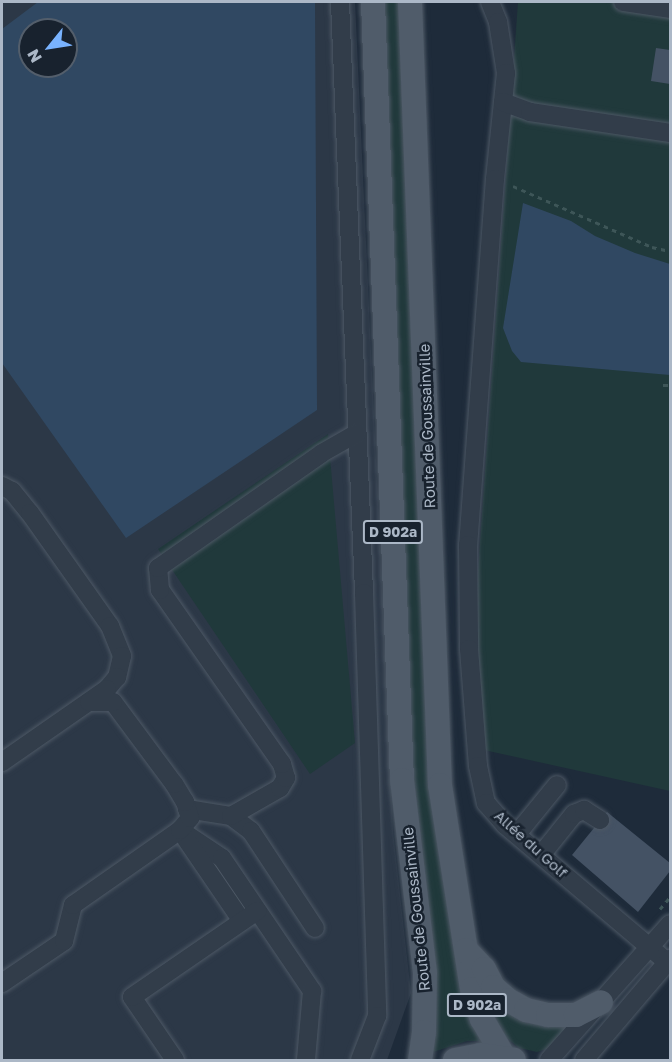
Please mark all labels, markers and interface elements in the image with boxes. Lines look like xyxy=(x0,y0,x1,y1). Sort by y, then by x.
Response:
north arrow xyxy=(18,18,78,78)
text: N xyxy=(22,46,46,66)
street label: Route de Goussainville xyxy=(415,343,439,509)
road number: D 902a xyxy=(362,521,424,543)
street label: Allée du Golf xyxy=(491,807,571,881)
street label: Route de Goussainville xyxy=(398,826,434,992)
road number: D 902a xyxy=(446,994,508,1016)

